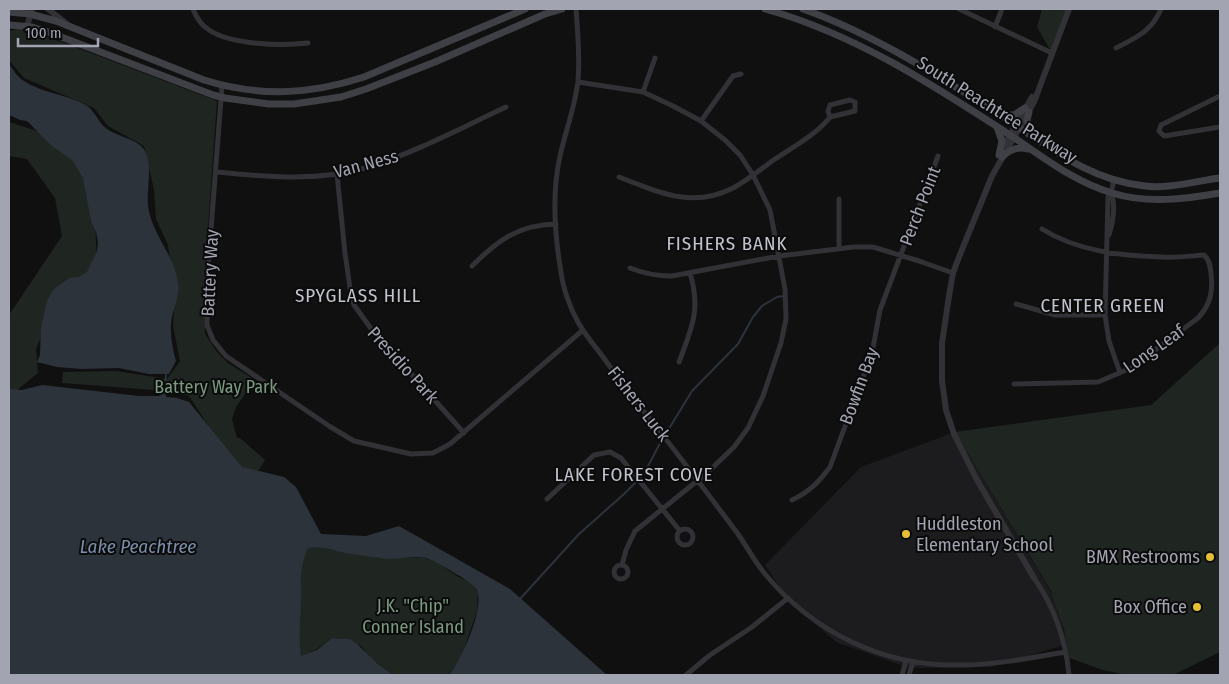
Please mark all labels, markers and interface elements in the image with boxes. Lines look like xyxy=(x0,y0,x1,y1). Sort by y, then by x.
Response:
scale bar xyxy=(18,15,98,47)
text: 100 m xyxy=(25,24,62,42)
street label: South Peachtree Parkway xyxy=(913,52,1081,168)
street label: Van Ness xyxy=(331,145,401,183)
street label: Perch Point xyxy=(895,163,945,249)
street label: Battery Way xyxy=(197,229,223,317)
district label: FISHERS BANK xyxy=(666,232,788,255)
district label: SPYGLASS HILL xyxy=(295,284,421,307)
district label: CENTER GREEN xyxy=(1040,294,1166,317)
street label: Long Leaf xyxy=(1119,319,1190,378)
street label: Presidio Park xyxy=(363,322,444,408)
street label: Bowfin Bay xyxy=(835,344,883,428)
street label: Fishers Luck xyxy=(603,362,675,446)
park label: Battery Way Park xyxy=(154,376,278,398)
district label: LAKE FOREST COVE xyxy=(555,463,713,486)
place label: Huddleston Elementary School xyxy=(916,513,1053,556)
marker: Huddleston Elementary School xyxy=(900,528,912,540)
water label: Lake Peachtree xyxy=(80,535,196,558)
place label: BMX Restrooms xyxy=(1086,546,1200,568)
marker: BMX Restrooms xyxy=(1204,551,1216,563)
park label: J.K. "Chip" Conner Island xyxy=(362,595,464,638)
place label: Box Office xyxy=(1113,596,1187,618)
marker: Box Office xyxy=(1191,601,1203,613)

